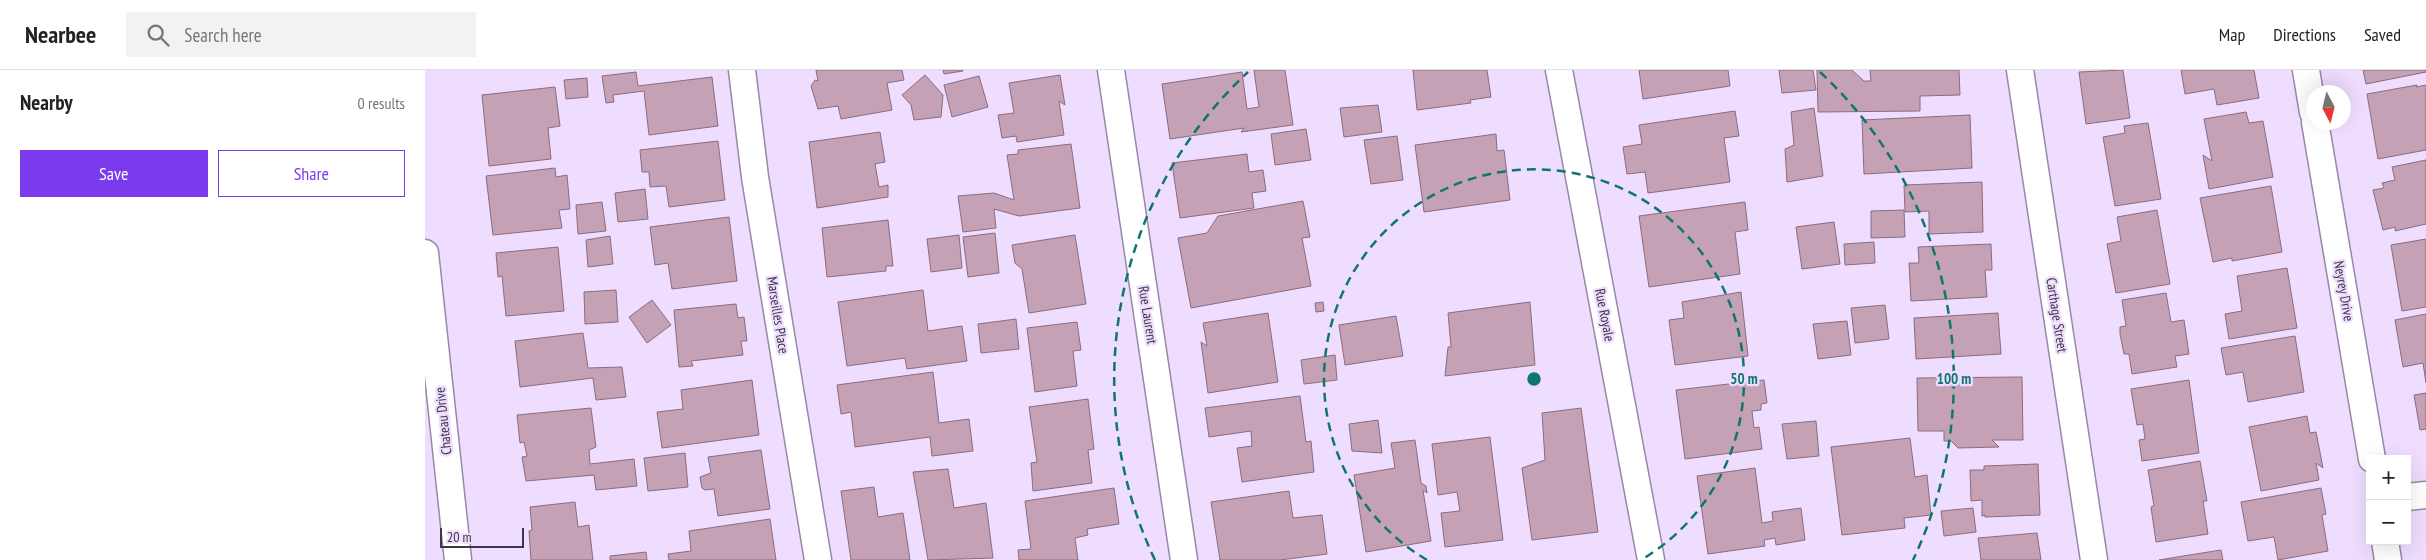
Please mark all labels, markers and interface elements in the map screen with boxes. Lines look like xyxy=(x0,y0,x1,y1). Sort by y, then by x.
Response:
search box xyxy=(126,12,476,57)
text: Nearbee xyxy=(25,19,96,50)
icon: search xyxy=(144,21,172,49)
text: Search here xyxy=(184,23,262,47)
text: Map xyxy=(2219,23,2245,46)
text: Directions xyxy=(2273,23,2336,46)
text: Saved xyxy=(2364,23,2401,46)
north arrow xyxy=(2306,85,2351,130)
text: Nearby xyxy=(20,89,73,116)
text: 0 results xyxy=(358,93,405,113)
button: Save xyxy=(20,150,208,197)
button: Share xyxy=(218,150,405,197)
street label: Neyrey Drive xyxy=(2330,259,2358,323)
street label: Marseilles Place xyxy=(763,275,793,355)
street label: Carthage Street xyxy=(2042,276,2072,354)
street label: Rue Laurent xyxy=(1135,285,1161,345)
street label: Rue Royale xyxy=(1591,287,1619,343)
text: 50 m xyxy=(1730,369,1758,388)
text: 100 m xyxy=(1937,369,1971,388)
centre of rings xyxy=(1525,370,1543,388)
street label: Chateau Drive xyxy=(430,386,455,456)
map controls xyxy=(2366,455,2411,545)
button: + xyxy=(2366,455,2411,500)
button: − xyxy=(2366,500,2411,545)
scale bar xyxy=(440,525,524,548)
text: 20 m xyxy=(447,528,472,546)

